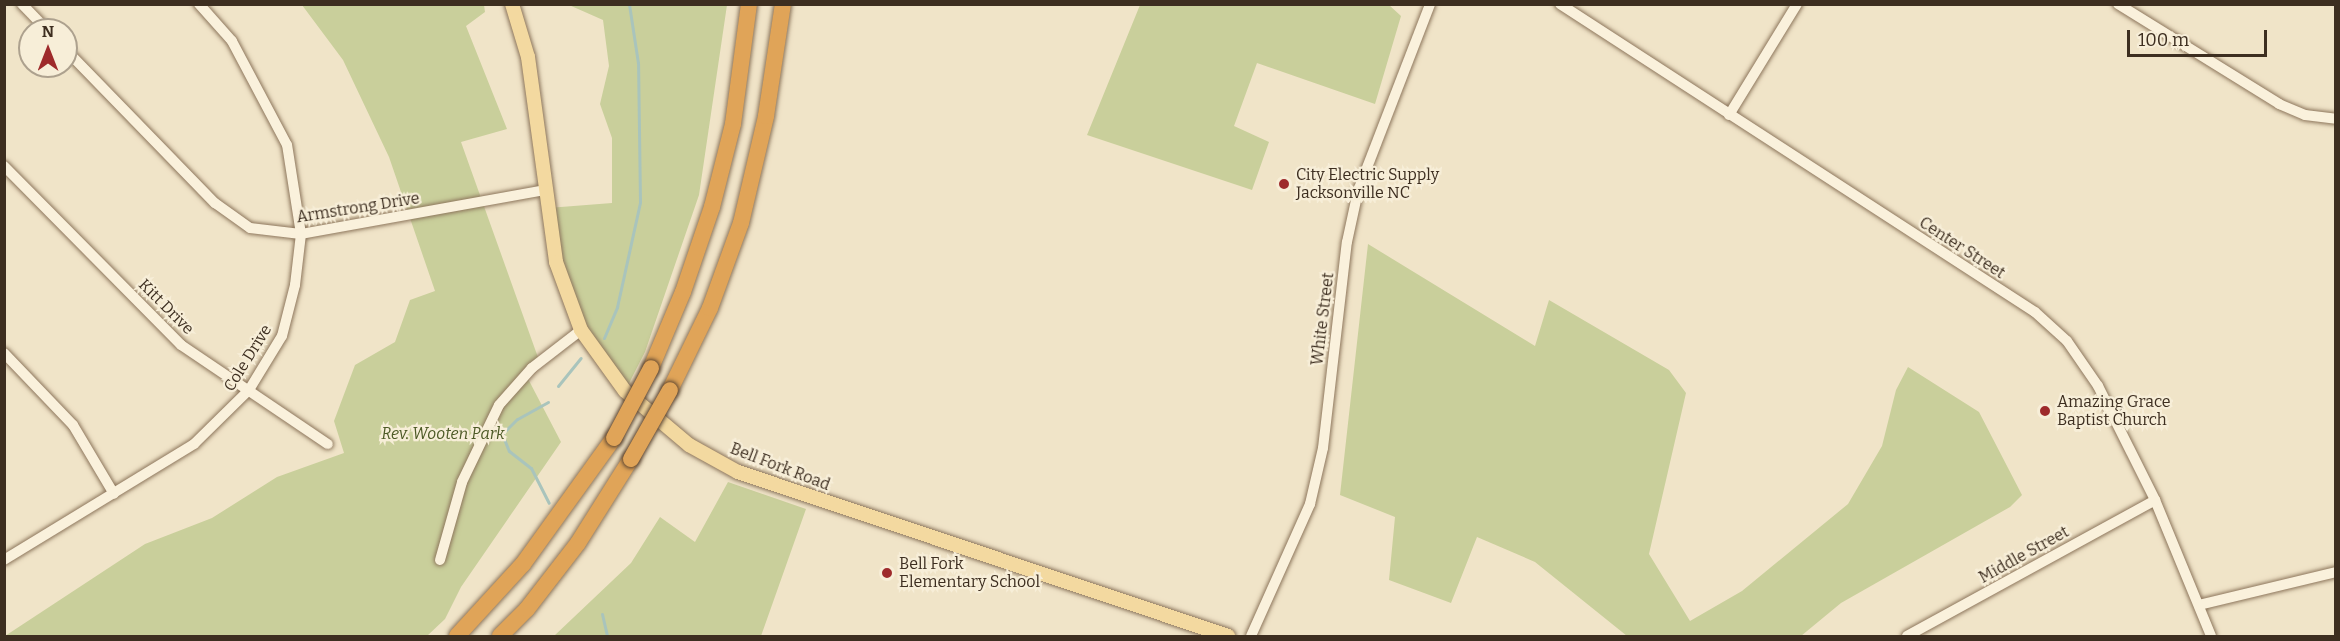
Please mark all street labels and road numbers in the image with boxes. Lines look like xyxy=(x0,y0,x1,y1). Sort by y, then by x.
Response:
street label: Armstrong Drive xyxy=(295,189,421,227)
street label: Center Street xyxy=(1915,213,2009,283)
street label: White Street xyxy=(1308,271,1338,367)
street label: Kitt Drive xyxy=(134,275,198,339)
street label: Cole Drive xyxy=(220,321,276,395)
street label: Bell Fork Road xyxy=(727,439,833,495)
street label: Middle Street xyxy=(1976,522,2072,588)

